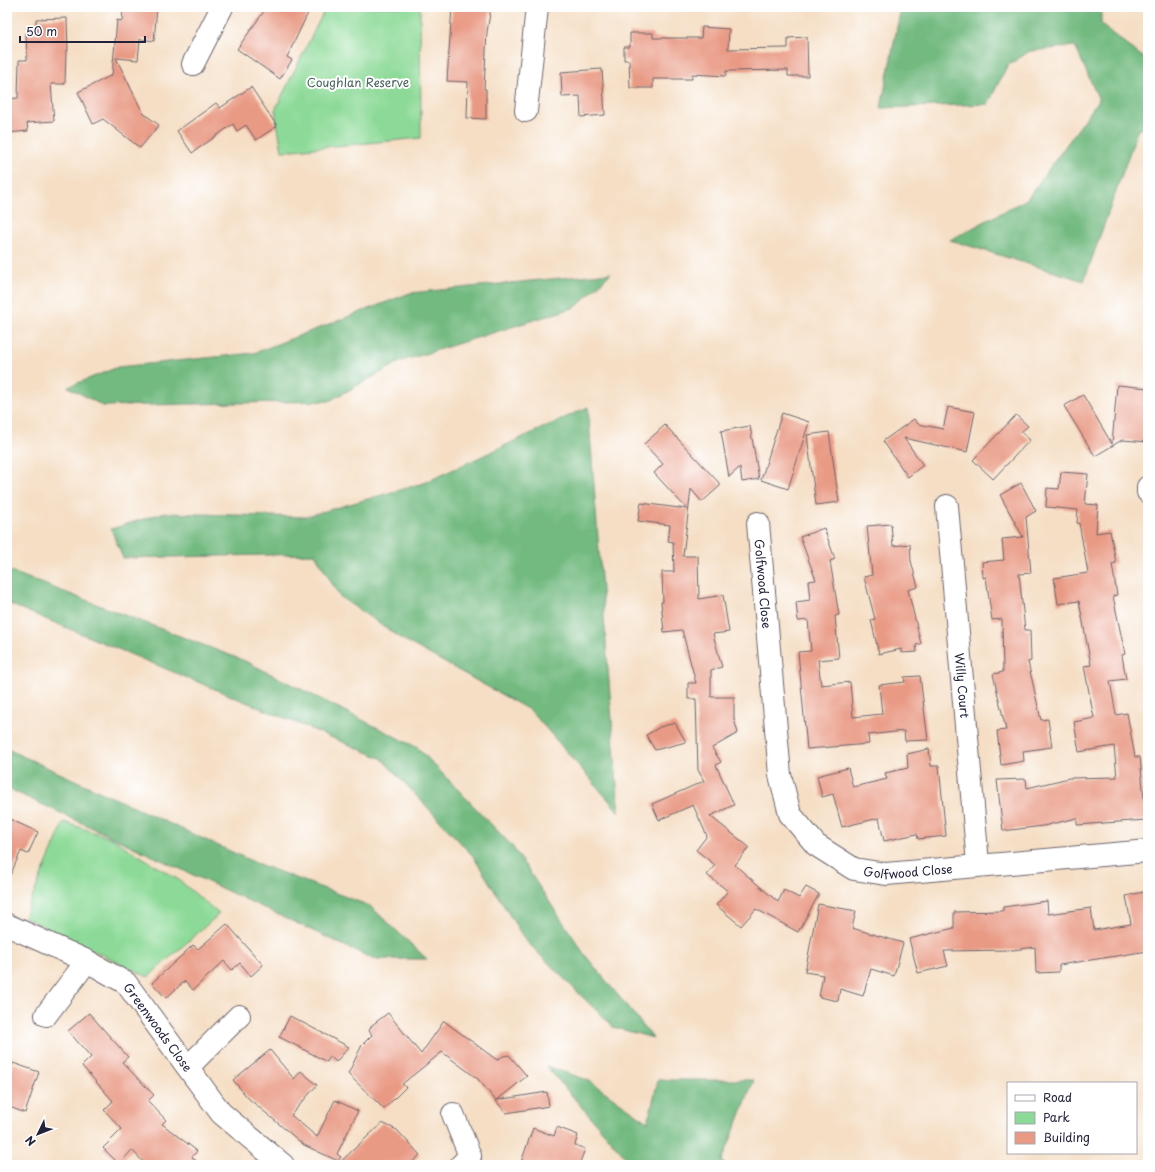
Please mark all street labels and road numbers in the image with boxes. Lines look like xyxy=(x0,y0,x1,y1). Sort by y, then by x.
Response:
street label: Golfwood Close xyxy=(750,538,776,629)
street label: Willy Court xyxy=(951,652,974,719)
street label: Golfwood Close xyxy=(862,859,953,883)
street label: Greenwoods Close xyxy=(120,979,197,1075)

